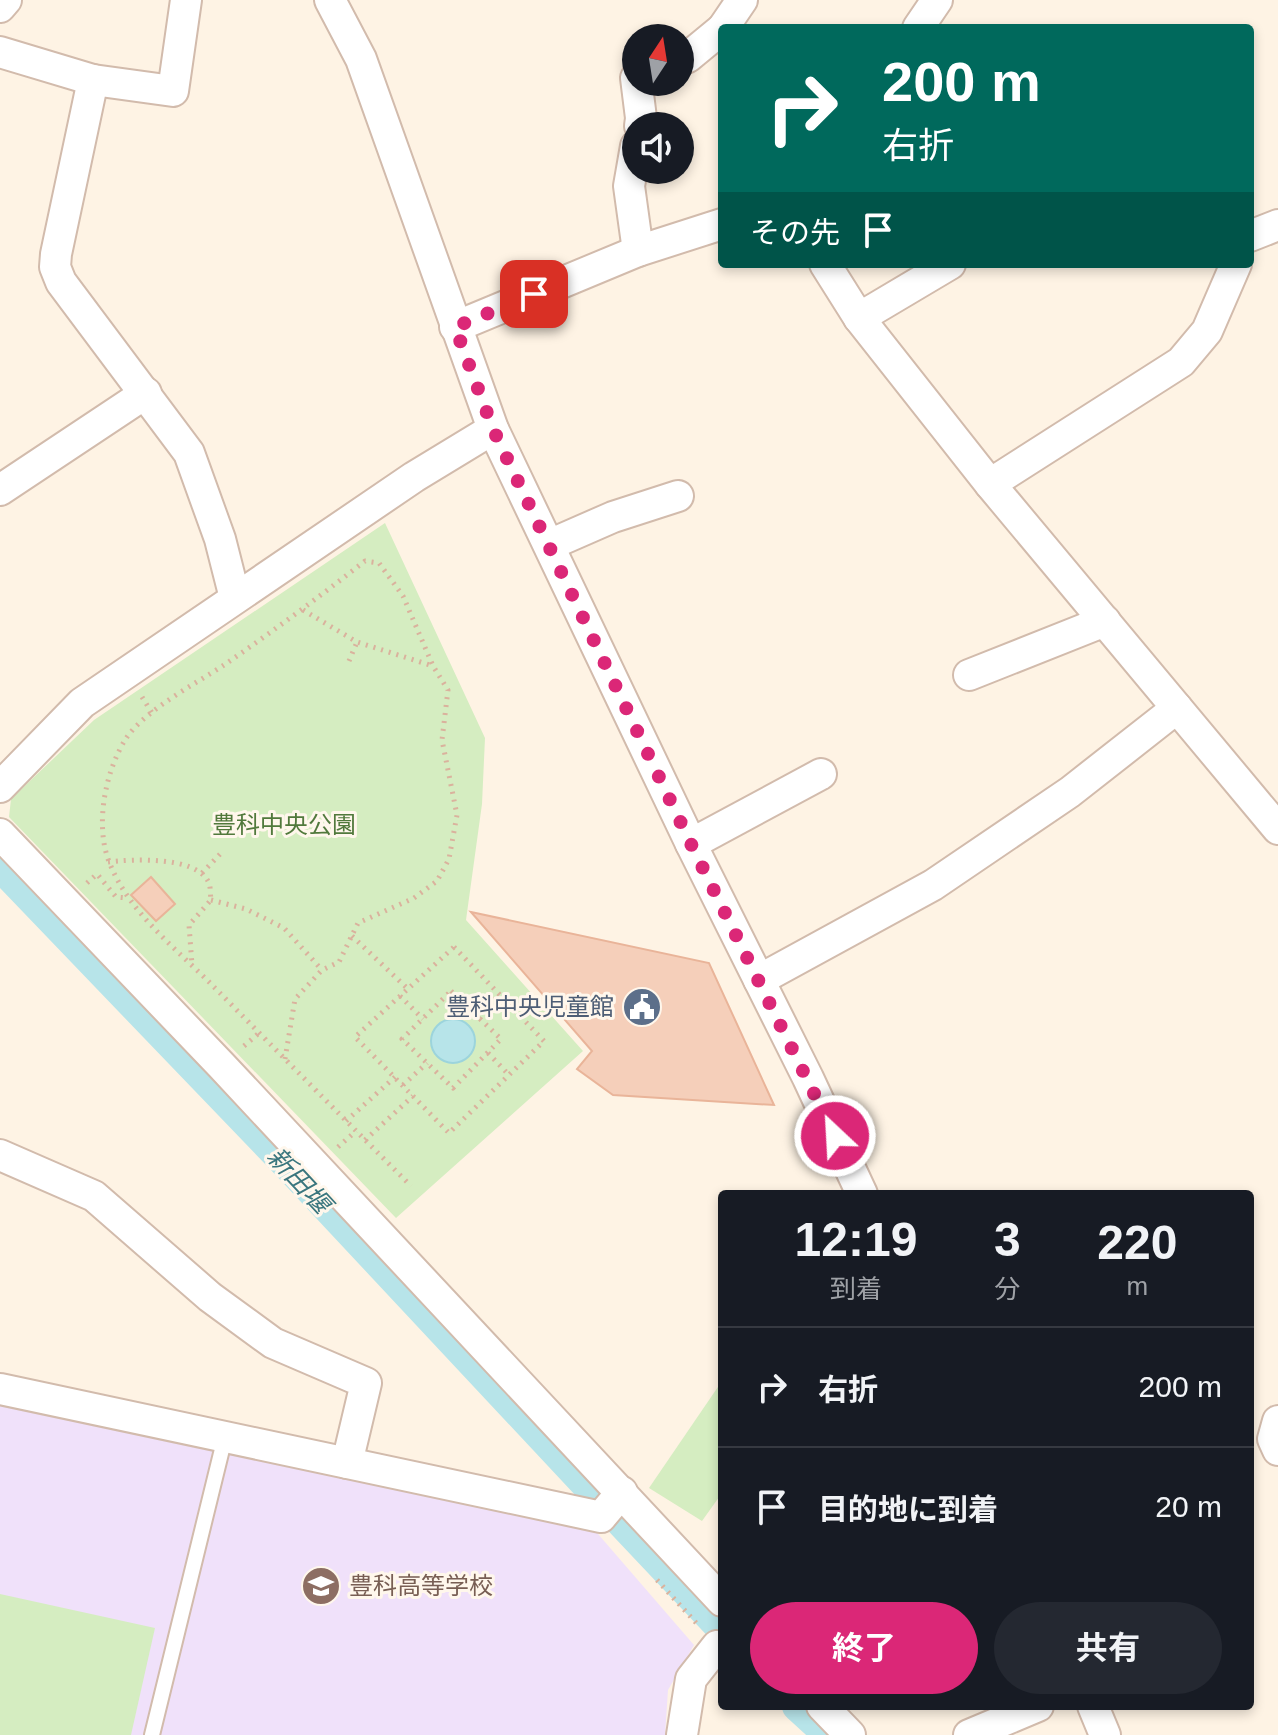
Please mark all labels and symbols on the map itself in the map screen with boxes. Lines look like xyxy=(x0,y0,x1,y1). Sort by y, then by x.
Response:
north arrow xyxy=(622,24,694,96)
pin xyxy=(500,260,568,328)
park label: 豊科中央公園 xyxy=(212,811,356,838)
public building icon: 豊科中央児童館 xyxy=(621,986,663,1028)
place label: 豊科中央児童館 xyxy=(446,993,614,1020)
position arrow xyxy=(793,1094,877,1178)
water label: 新田堰 xyxy=(261,1141,339,1222)
school or university icon: 豊科高等学校 xyxy=(300,1565,342,1607)
place label: 豊科高等学校 xyxy=(349,1572,493,1599)

